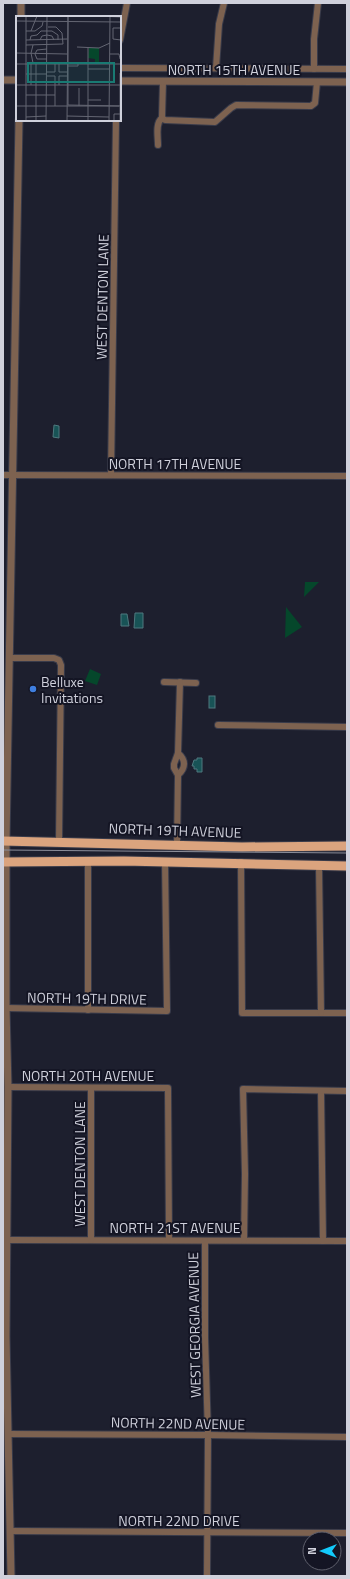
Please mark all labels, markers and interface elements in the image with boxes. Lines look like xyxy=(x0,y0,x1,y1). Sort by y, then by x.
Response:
inset map xyxy=(16,16,121,121)
street label: NORTH 15TH AVENUE xyxy=(168,59,301,80)
street label: WEST DENTON LANE xyxy=(90,234,114,360)
street label: NORTH 17TH AVENUE xyxy=(109,453,242,474)
place label: Belluxe Invitations xyxy=(41,671,103,708)
marker: Belluxe Invitations xyxy=(28,684,38,694)
street label: NORTH 19TH AVENUE xyxy=(108,817,242,843)
street label: NORTH 19TH DRIVE xyxy=(27,986,147,1010)
street label: NORTH 20TH AVENUE xyxy=(22,1065,155,1086)
street label: WEST DENTON LANE xyxy=(69,1101,90,1227)
street label: NORTH 21ST AVENUE xyxy=(110,1217,241,1238)
street label: WEST GEORGIA AVENUE xyxy=(182,1252,206,1398)
street label: NORTH 22ND AVENUE xyxy=(111,1411,246,1435)
street label: NORTH 22ND DRIVE xyxy=(118,1510,240,1531)
north arrow xyxy=(302,1531,342,1571)
text: N xyxy=(304,1547,320,1555)

